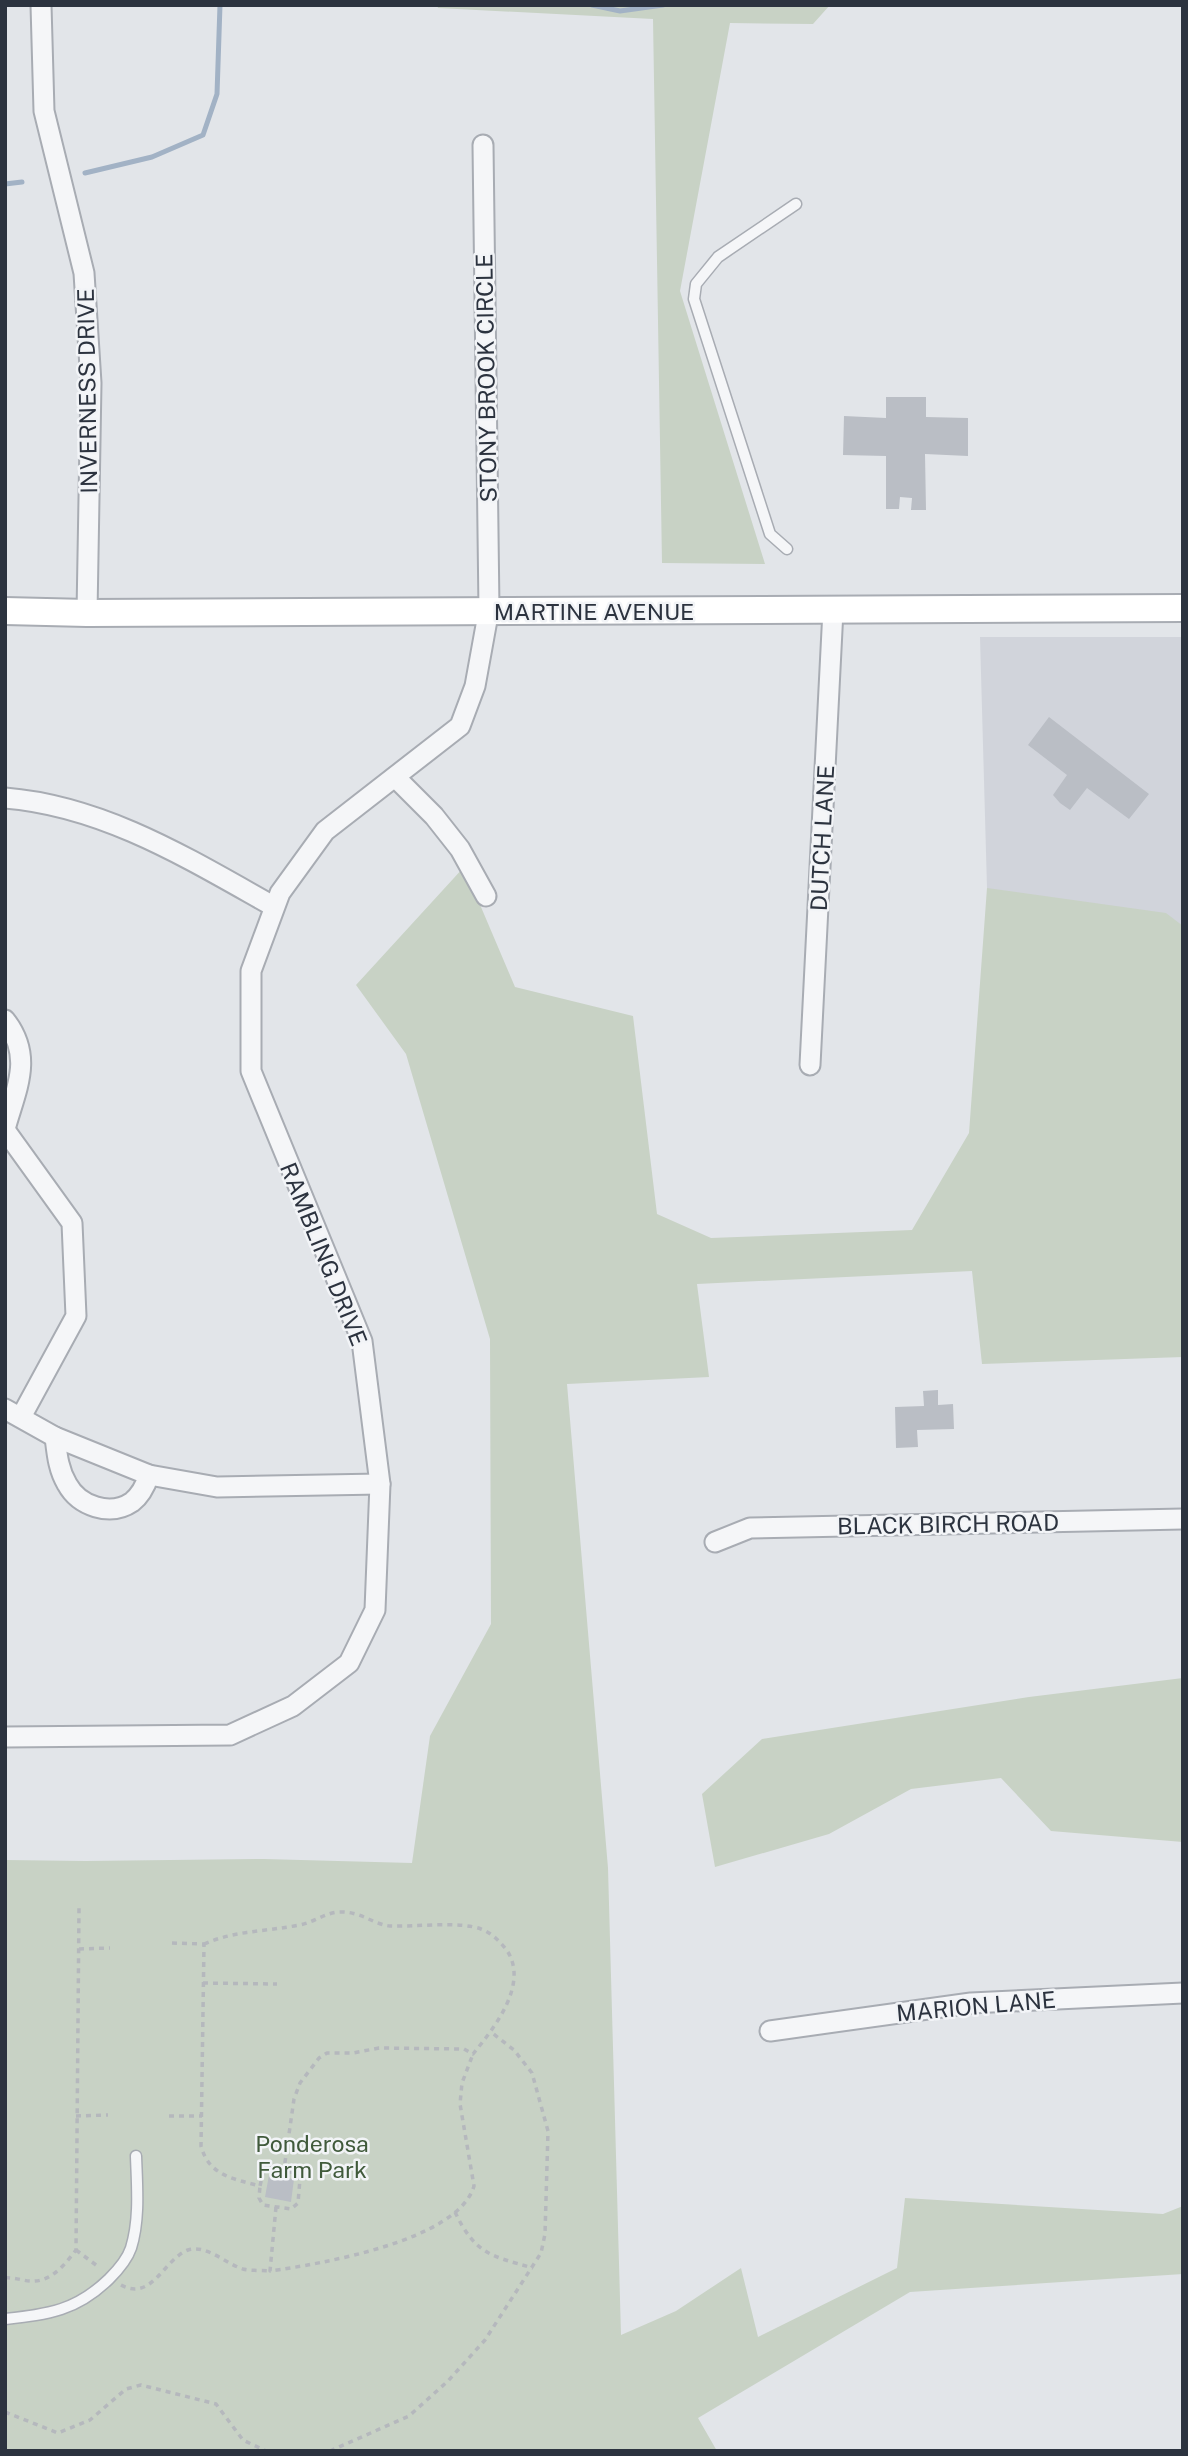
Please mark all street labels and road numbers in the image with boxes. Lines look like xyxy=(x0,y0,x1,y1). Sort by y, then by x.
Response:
street label: STONY BROOK CIRCLE xyxy=(470,253,502,503)
street label: INVERNESS DRIVE xyxy=(72,288,102,494)
street label: MARTINE AVENUE xyxy=(494,598,694,625)
street label: DUTCH LANE xyxy=(805,764,839,912)
street label: RAMBLING DRIVE xyxy=(275,1158,373,1350)
street label: BLACK BIRCH ROAD xyxy=(837,1509,1059,1539)
street label: MARION LANE xyxy=(895,1986,1057,2026)

